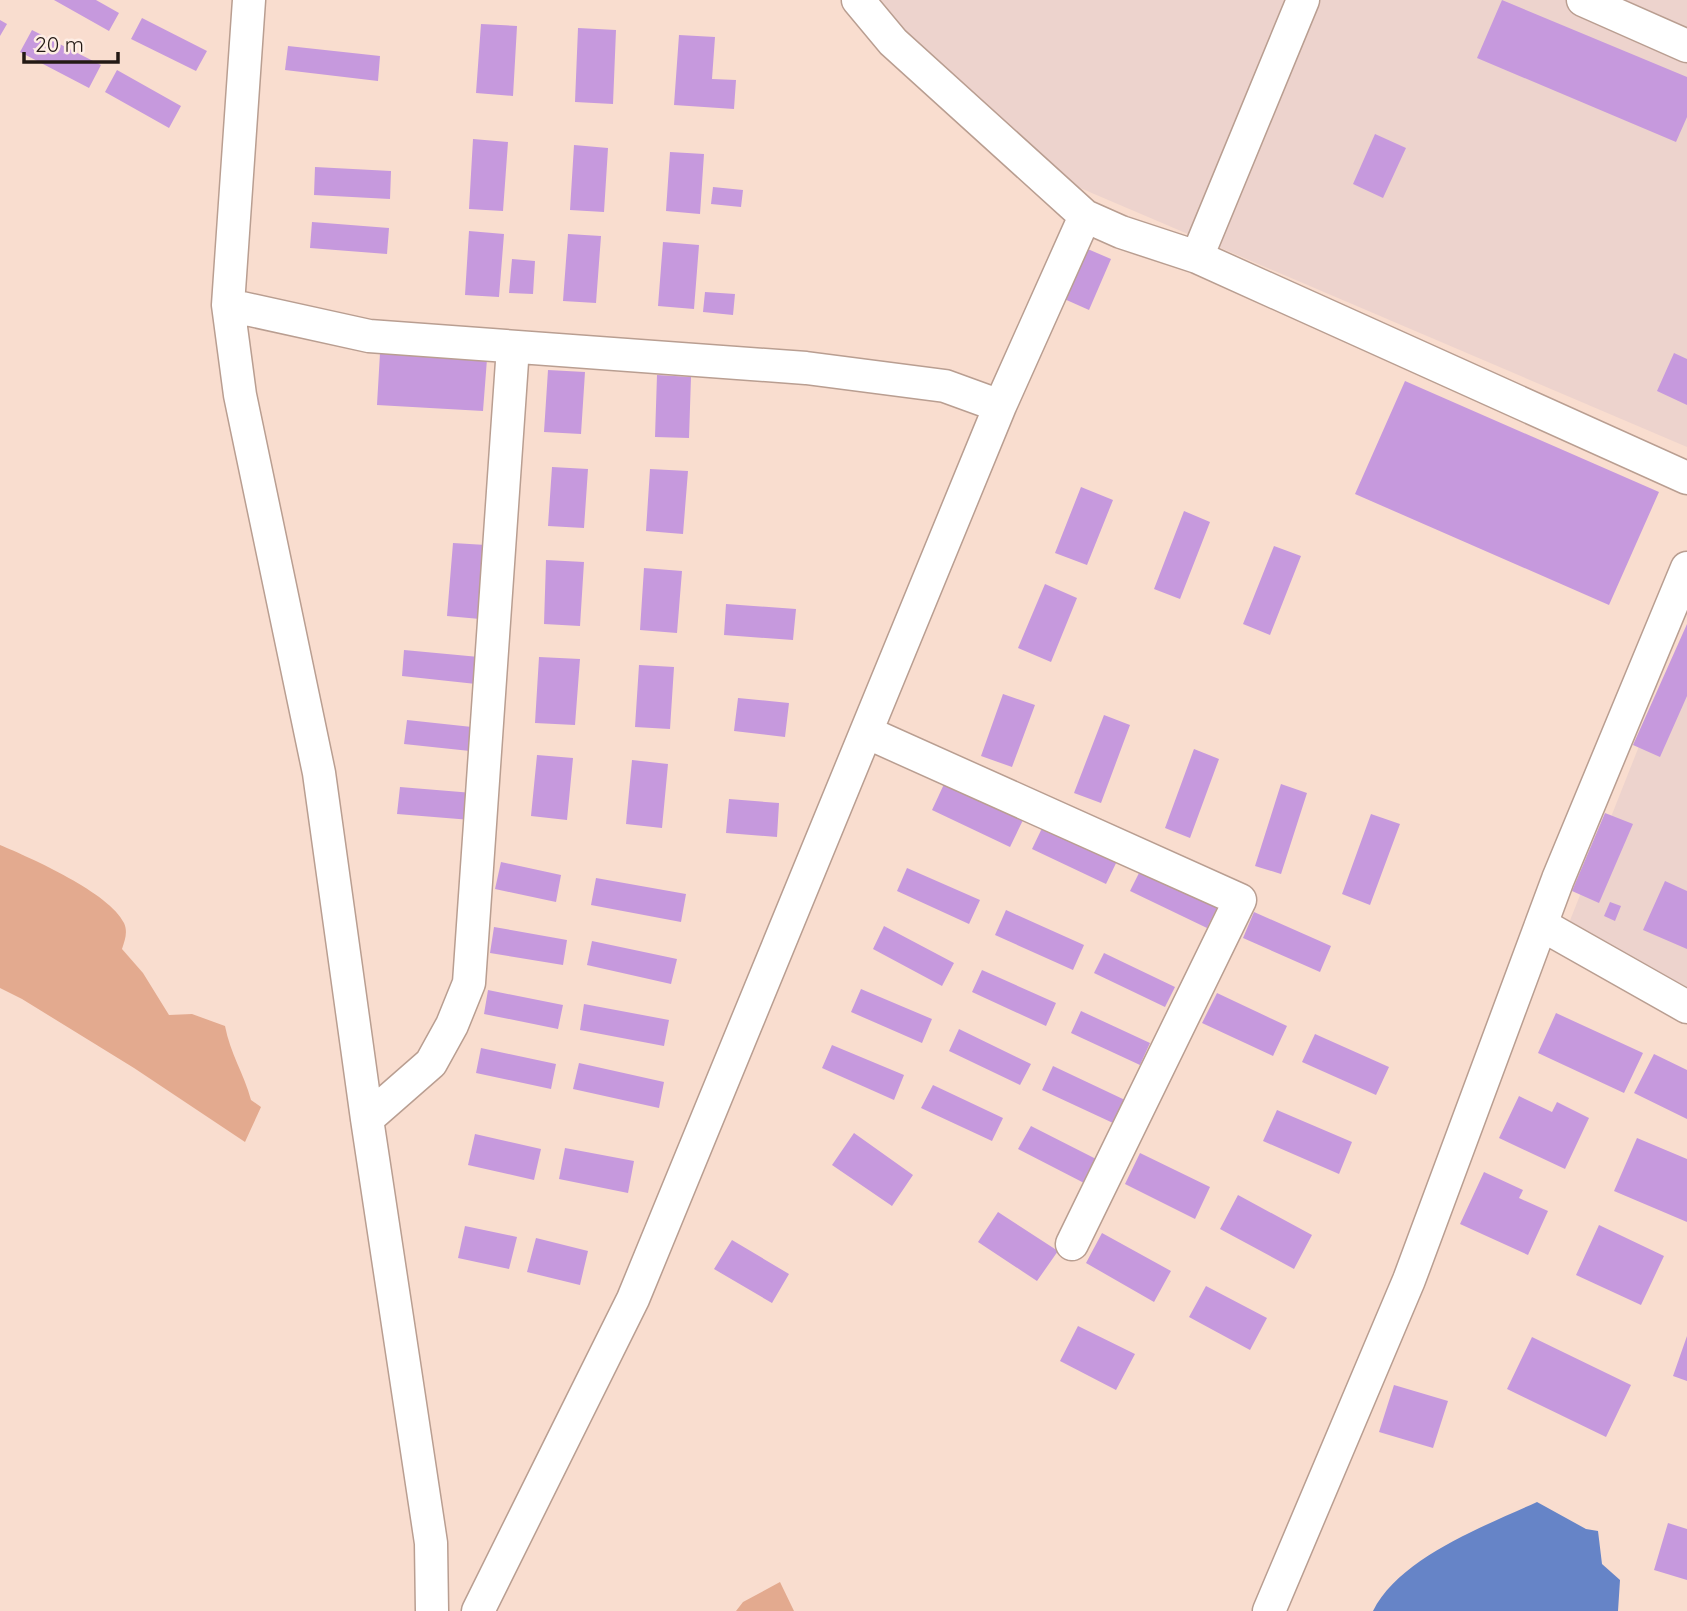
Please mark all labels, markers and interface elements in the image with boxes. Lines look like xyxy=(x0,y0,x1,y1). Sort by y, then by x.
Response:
scale bar xyxy=(24,21,119,65)
text: 20 m xyxy=(35,31,84,57)

